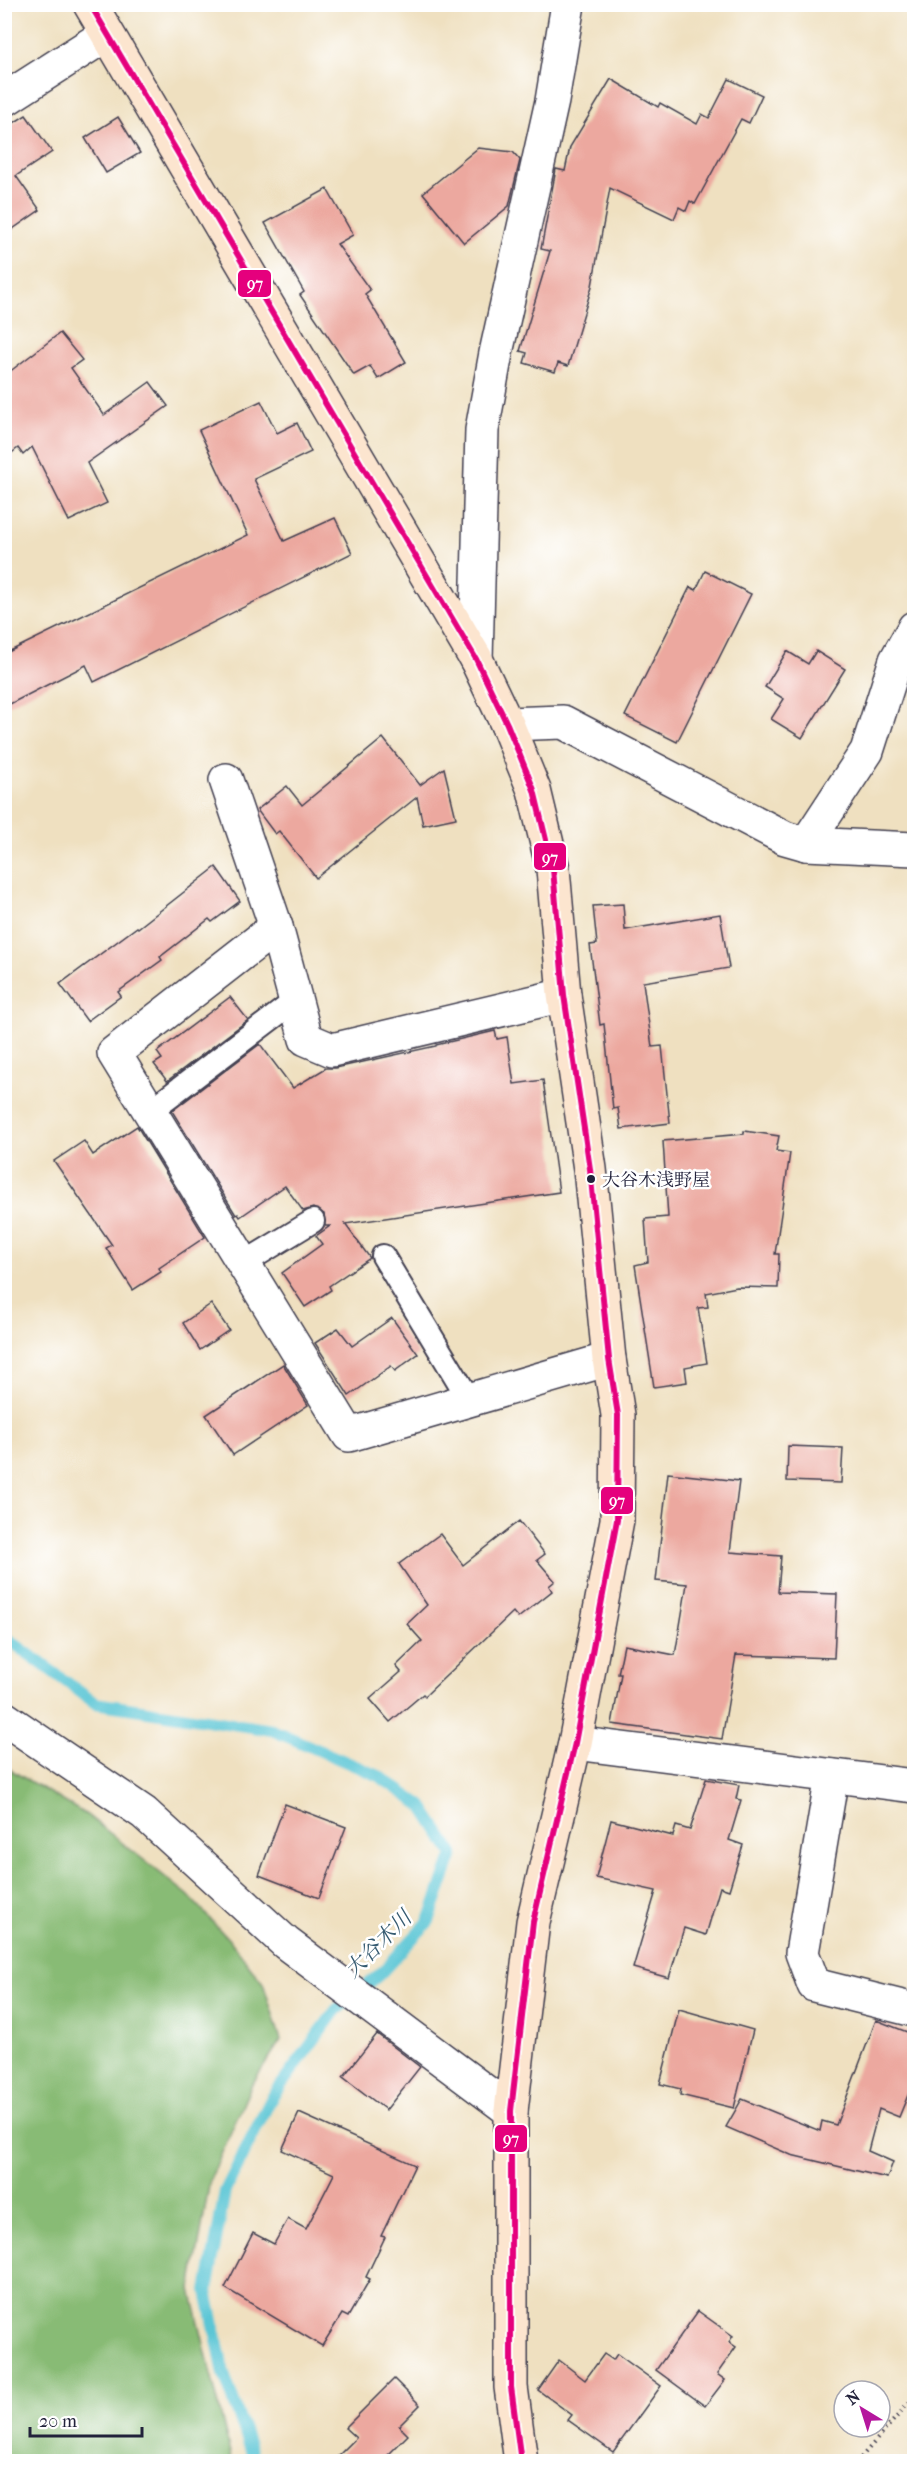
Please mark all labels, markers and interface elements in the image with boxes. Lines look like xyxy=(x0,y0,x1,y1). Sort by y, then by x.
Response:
line badge: 97 xyxy=(237,269,272,298)
text: 97 xyxy=(246,274,263,294)
line badge: 97 xyxy=(533,842,567,871)
text: 97 xyxy=(541,848,558,868)
place label: 大谷木浅野屋 xyxy=(602,1170,710,1191)
marker: 大谷木浅野屋 xyxy=(585,1173,597,1185)
line badge: 97 xyxy=(600,1486,634,1515)
text: 97 xyxy=(608,1491,625,1511)
water label: 大谷木川 xyxy=(340,1904,418,1982)
line badge: 97 xyxy=(494,2124,528,2153)
text: 97 xyxy=(502,2129,519,2149)
north arrow xyxy=(832,2379,892,2439)
text: N xyxy=(842,2386,864,2409)
scale bar xyxy=(30,2400,142,2438)
text: 20 m xyxy=(39,2411,77,2432)

